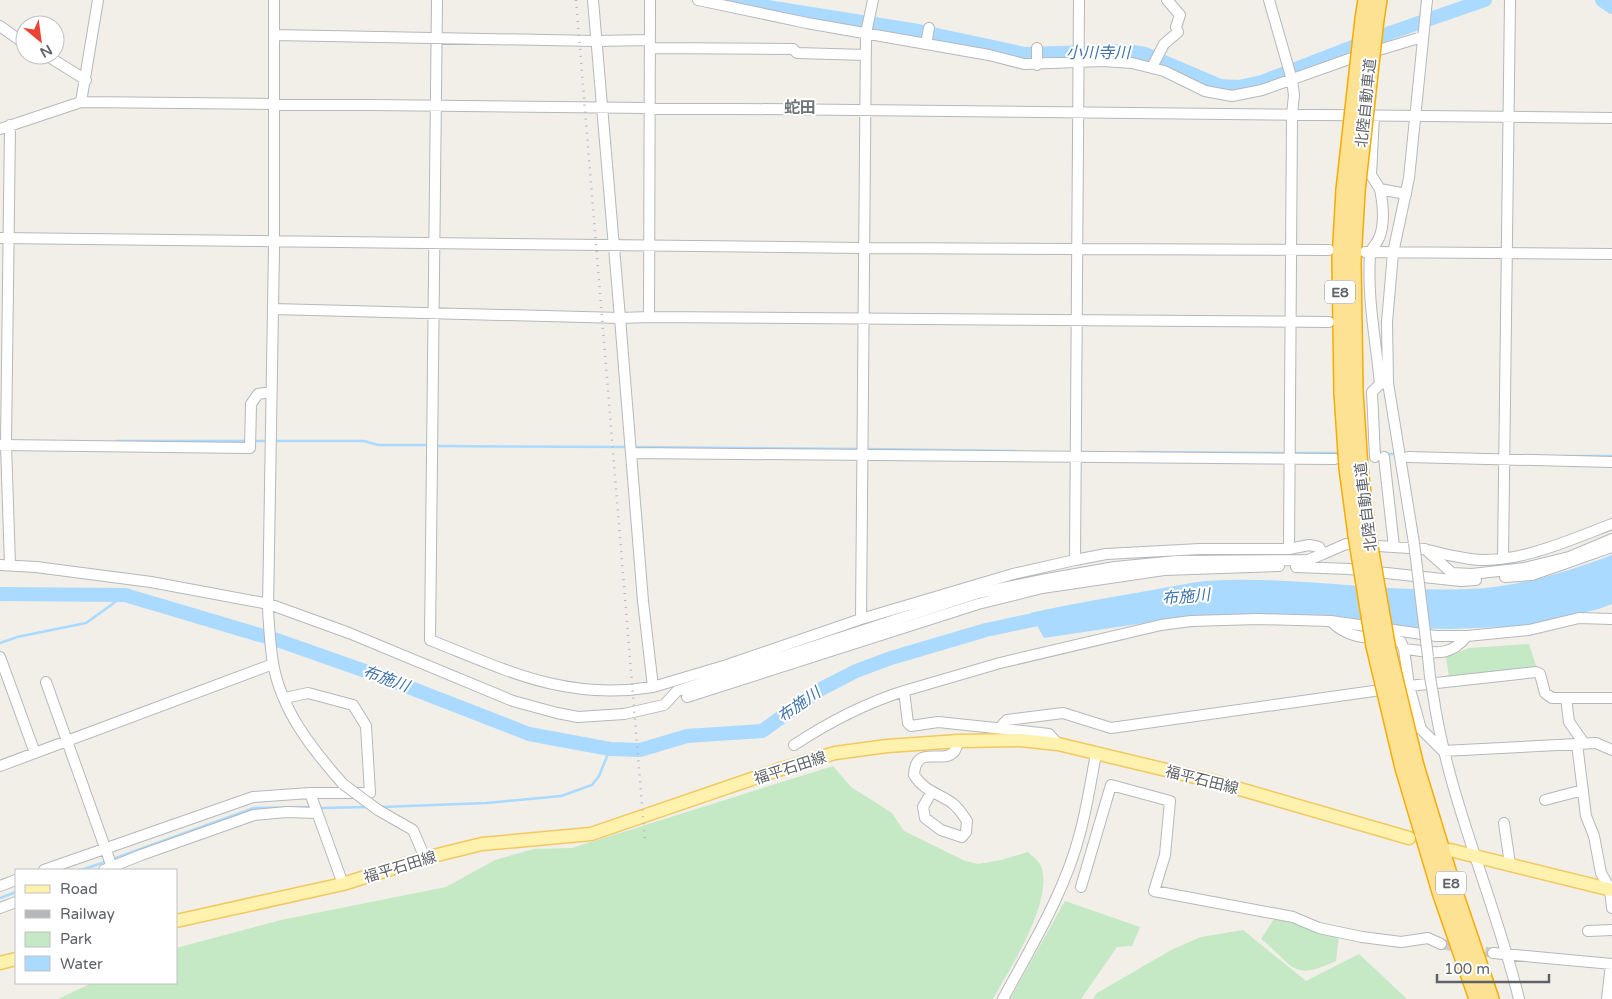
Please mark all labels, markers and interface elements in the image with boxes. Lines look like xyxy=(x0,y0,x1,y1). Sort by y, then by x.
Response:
north arrow xyxy=(15,15,65,65)
text: N xyxy=(37,41,55,61)
water label: 小川寺川 xyxy=(1066,43,1132,63)
street label: 北陸自動車道 xyxy=(1352,57,1380,149)
district label: 蛇田 xyxy=(784,98,816,118)
road number: E8 xyxy=(1325,280,1355,304)
street label: 北陸自動車道 xyxy=(1352,461,1380,553)
water label: 布施川 xyxy=(1161,585,1213,609)
water label: 布施川 xyxy=(360,661,414,697)
water label: 布施川 xyxy=(774,682,826,727)
street label: 福平石田線 xyxy=(752,748,828,788)
street label: 福平石田線 xyxy=(1163,762,1241,798)
street label: 福平石田線 xyxy=(361,847,439,887)
legend xyxy=(15,869,178,984)
road number: E8 xyxy=(1436,871,1466,894)
text: Road xyxy=(60,880,98,898)
text: Railway xyxy=(60,905,115,923)
text: Park xyxy=(60,930,92,948)
scale bar xyxy=(1437,952,1550,984)
text: Water xyxy=(60,955,103,973)
text: 100 m xyxy=(1444,960,1490,978)

